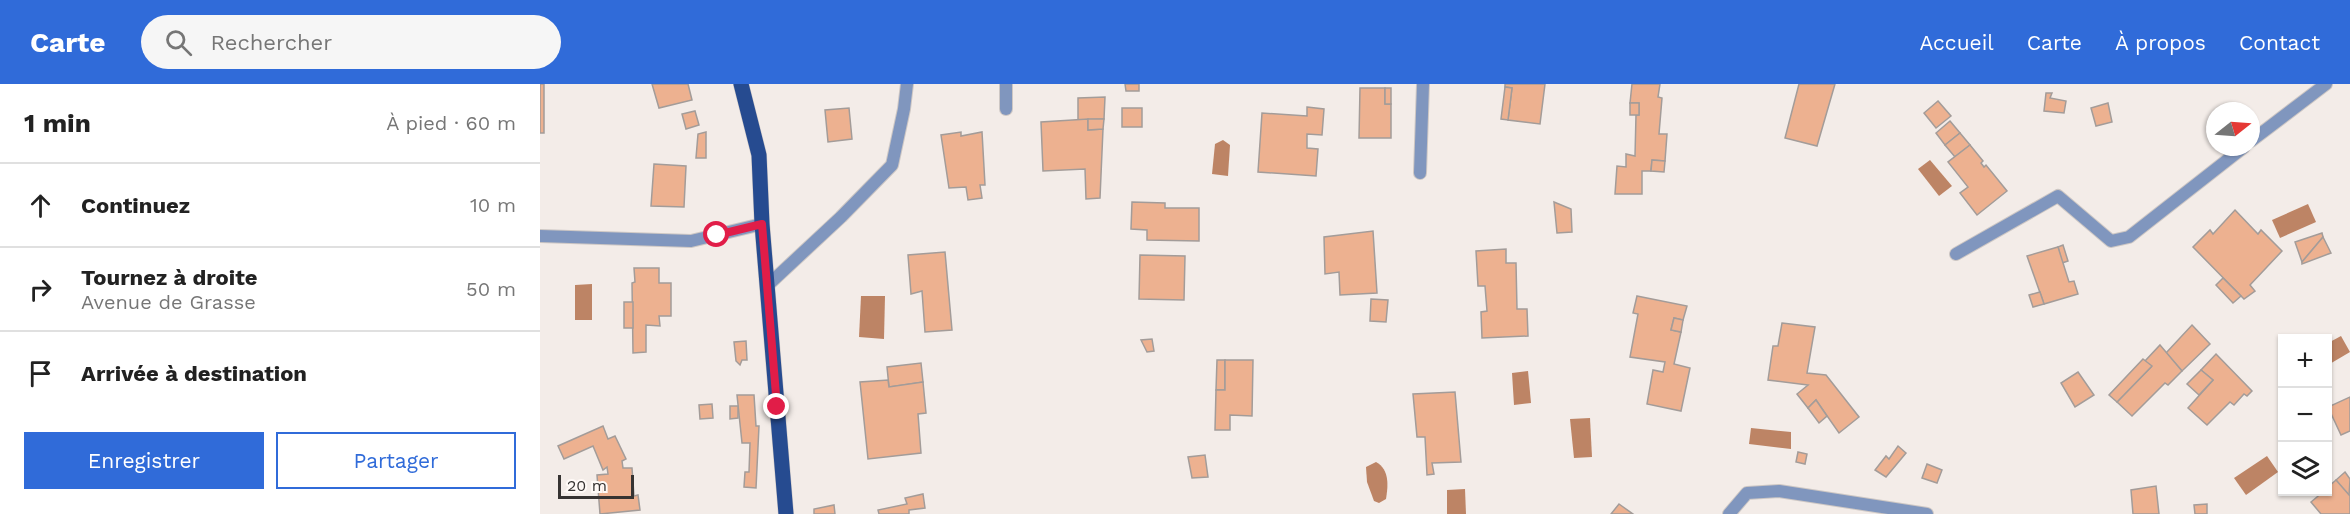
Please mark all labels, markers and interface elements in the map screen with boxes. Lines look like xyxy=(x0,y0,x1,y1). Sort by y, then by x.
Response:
search box xyxy=(141,15,561,69)
text: Carte xyxy=(30,26,105,59)
icon: search xyxy=(162,26,195,59)
text: Rechercher xyxy=(210,30,332,55)
text: Accueil xyxy=(1919,30,1994,55)
text: Carte xyxy=(2027,30,2082,55)
text: À propos xyxy=(2115,30,2206,55)
text: Contact xyxy=(2239,30,2320,55)
north arrow xyxy=(2206,102,2260,156)
text: 1 min xyxy=(24,108,91,138)
text: À pied · 60 m xyxy=(386,111,516,135)
icon: ahead xyxy=(24,189,57,222)
text: Continuez xyxy=(81,193,190,218)
text: 10 m xyxy=(470,193,516,217)
route start xyxy=(703,221,729,247)
text: Tournez à droite xyxy=(81,265,258,290)
icon: right xyxy=(24,273,57,306)
text: 50 m xyxy=(466,277,516,301)
text: Avenue de Grasse xyxy=(81,290,256,314)
map controls xyxy=(2278,334,2332,496)
button: + xyxy=(2278,334,2332,388)
icon: arrive xyxy=(24,357,57,390)
text: Arrivée à destination xyxy=(81,361,307,386)
button: − xyxy=(2278,388,2332,442)
route end xyxy=(763,393,789,419)
button: Enregistrer xyxy=(24,432,264,489)
button: Partager xyxy=(276,432,516,489)
button: layers xyxy=(2278,442,2332,496)
scale bar xyxy=(558,472,634,500)
text: 20 m xyxy=(567,476,607,495)

